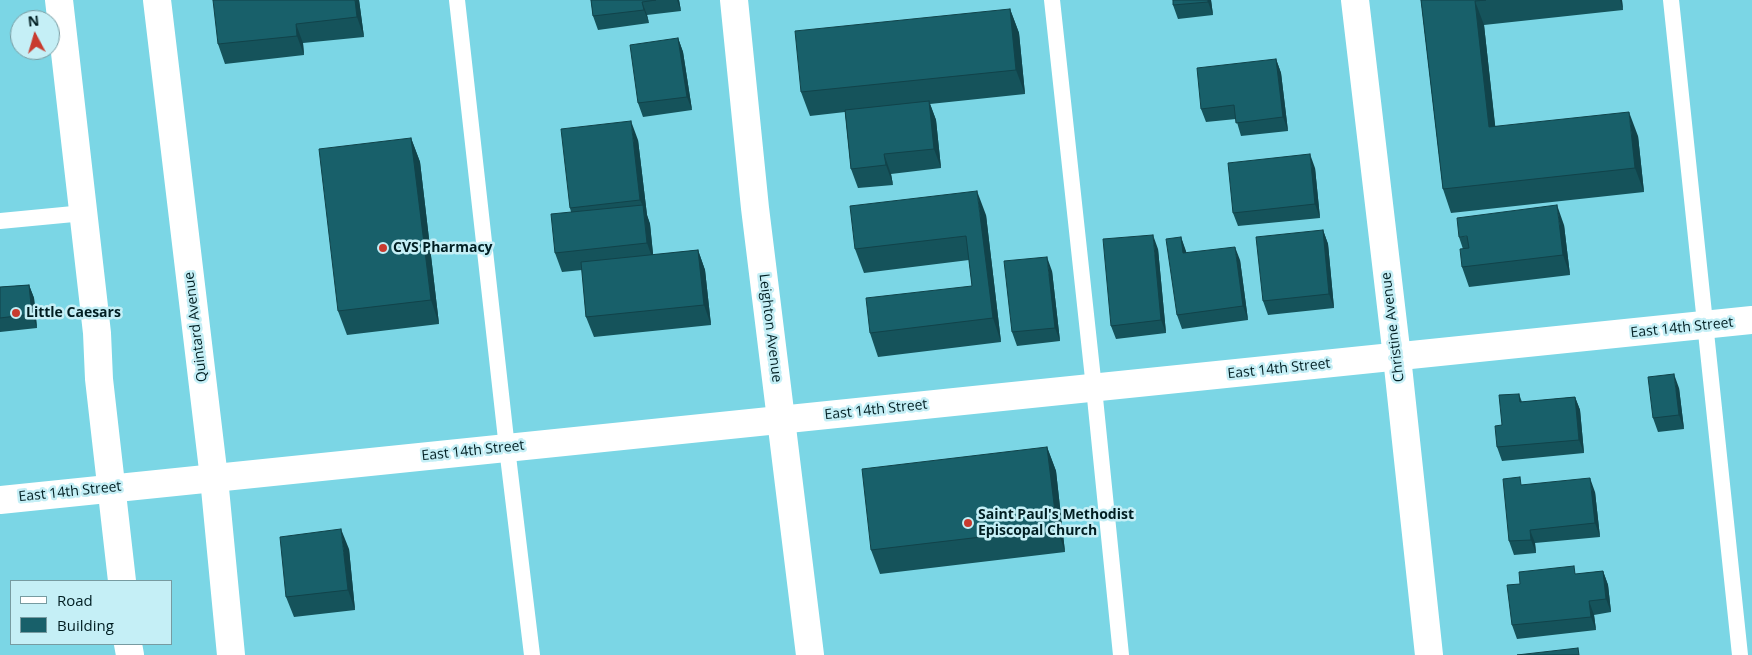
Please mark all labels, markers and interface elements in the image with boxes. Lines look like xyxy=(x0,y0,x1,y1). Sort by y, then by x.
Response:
north arrow xyxy=(10,10,60,60)
text: N xyxy=(27,11,40,31)
place label: CVS Pharmacy xyxy=(393,240,493,256)
marker: CVS Pharmacy xyxy=(377,242,389,254)
street label: Quintard Avenue xyxy=(181,271,211,383)
street label: Christine Avenue xyxy=(1378,271,1408,383)
street label: Leighton Avenue xyxy=(755,273,785,383)
place label: Little Caesars xyxy=(26,305,121,321)
marker: Little Caesars xyxy=(10,307,22,319)
street label: East 14th Street xyxy=(1630,314,1734,342)
street label: East 14th Street xyxy=(1227,355,1331,383)
street label: East 14th Street xyxy=(824,396,928,424)
street label: East 14th Street xyxy=(421,437,525,465)
street label: East 14th Street xyxy=(18,478,122,506)
place label: Saint Paul's Methodist Episcopal Church xyxy=(978,507,1134,540)
marker: Saint Paul's Methodist Episcopal Church xyxy=(962,517,974,529)
legend xyxy=(10,580,172,645)
text: Road xyxy=(57,590,93,610)
text: Building xyxy=(57,615,114,635)

